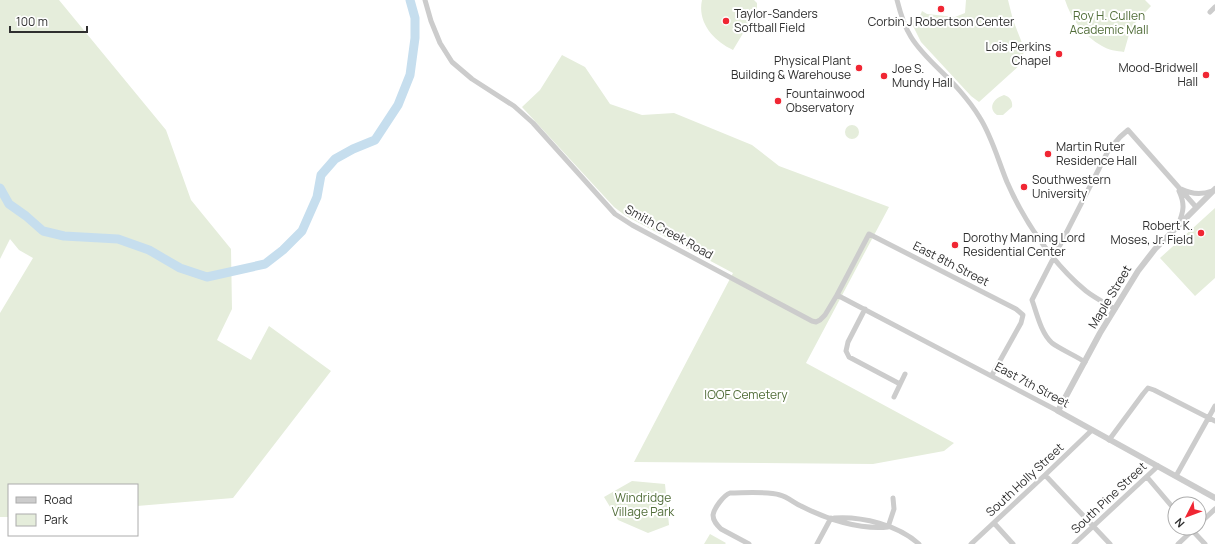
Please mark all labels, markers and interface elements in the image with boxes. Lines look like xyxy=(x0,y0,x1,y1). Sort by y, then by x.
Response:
marker: Corbin J Robertson Center xyxy=(936,4,946,14)
place label: Taylor-Sanders Softball Field xyxy=(734,5,818,36)
park label: Roy H. Cullen Academic Mall xyxy=(1069,7,1149,38)
scale bar xyxy=(10,8,87,34)
text: 100 m xyxy=(16,13,48,30)
place label: Corbin J Robertson Center xyxy=(868,13,1015,30)
marker: Taylor-Sanders Softball Field xyxy=(721,16,731,26)
place label: Lois Perkins Chapel xyxy=(986,38,1051,69)
marker: Lois Perkins Chapel xyxy=(1054,49,1064,59)
place label: Physical Plant Building & Warehouse xyxy=(731,52,851,83)
place label: Mood-Bridwell Hall xyxy=(1118,59,1198,90)
place label: Joe S. Mundy Hall xyxy=(892,60,953,91)
marker: Physical Plant Building & Warehouse xyxy=(854,63,864,73)
marker: Mood-Bridwell Hall xyxy=(1201,70,1211,80)
marker: Joe S. Mundy Hall xyxy=(879,71,889,81)
place label: Fountainwood Observatory xyxy=(786,85,865,116)
marker: Fountainwood Observatory xyxy=(773,96,783,106)
place label: Martin Ruter Residence Hall xyxy=(1056,138,1137,169)
marker: Martin Ruter Residence Hall xyxy=(1043,149,1053,159)
place label: Southwestern University xyxy=(1032,171,1111,202)
marker: Southwestern University xyxy=(1019,182,1029,192)
street label: Smith Creek Road xyxy=(622,200,716,263)
place label: Robert K. Moses, Jr. Field xyxy=(1111,217,1193,248)
marker: Robert K. Moses, Jr. Field xyxy=(1196,228,1206,238)
place label: Dorothy Manning Lord Residential Center xyxy=(963,229,1085,260)
street label: East 8th Street xyxy=(910,237,992,290)
marker: Dorothy Manning Lord Residential Center xyxy=(950,240,960,250)
street label: Maple Street xyxy=(1084,262,1135,332)
street label: East 7th Street xyxy=(992,358,1073,412)
park label: IOOF Cemetery xyxy=(704,386,788,403)
street label: South Holly Street xyxy=(982,439,1067,520)
street label: South Pine Street xyxy=(1067,458,1150,537)
legend xyxy=(8,484,138,536)
park label: Windridge Village Park xyxy=(612,489,675,520)
text: Road xyxy=(44,491,72,508)
north arrow xyxy=(1167,496,1207,536)
text: Park xyxy=(44,511,69,528)
text: N xyxy=(1171,515,1187,531)

